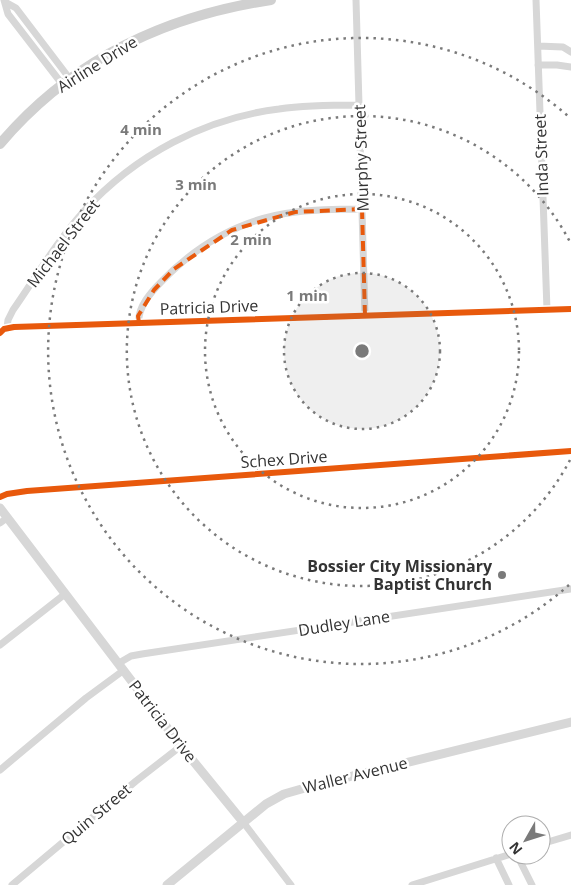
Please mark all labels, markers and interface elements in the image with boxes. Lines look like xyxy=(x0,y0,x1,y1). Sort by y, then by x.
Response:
street label: Airline Drive xyxy=(53,31,141,97)
street label: Murphy Street xyxy=(348,104,374,212)
street label: Inda Street xyxy=(529,113,553,196)
text: 4 min xyxy=(120,119,162,139)
text: 3 min xyxy=(175,174,217,194)
street label: Michael Street xyxy=(21,194,105,292)
text: 2 min xyxy=(230,229,272,249)
text: 1 min xyxy=(286,285,328,305)
street label: Patricia Drive xyxy=(159,294,259,320)
centre of rings xyxy=(353,342,371,360)
street label: Schex Drive xyxy=(240,445,328,473)
place label: Bossier City Missionary Baptist Church xyxy=(307,555,493,595)
marker: Bossier City Missionary Baptist Church xyxy=(496,569,508,581)
street label: Dudley Lane xyxy=(297,605,391,641)
street label: Patricia Drive xyxy=(124,675,202,767)
street label: Waller Avenue xyxy=(300,751,410,799)
street label: Quin Street xyxy=(56,778,136,850)
north arrow xyxy=(501,815,551,865)
text: N xyxy=(505,838,526,859)

